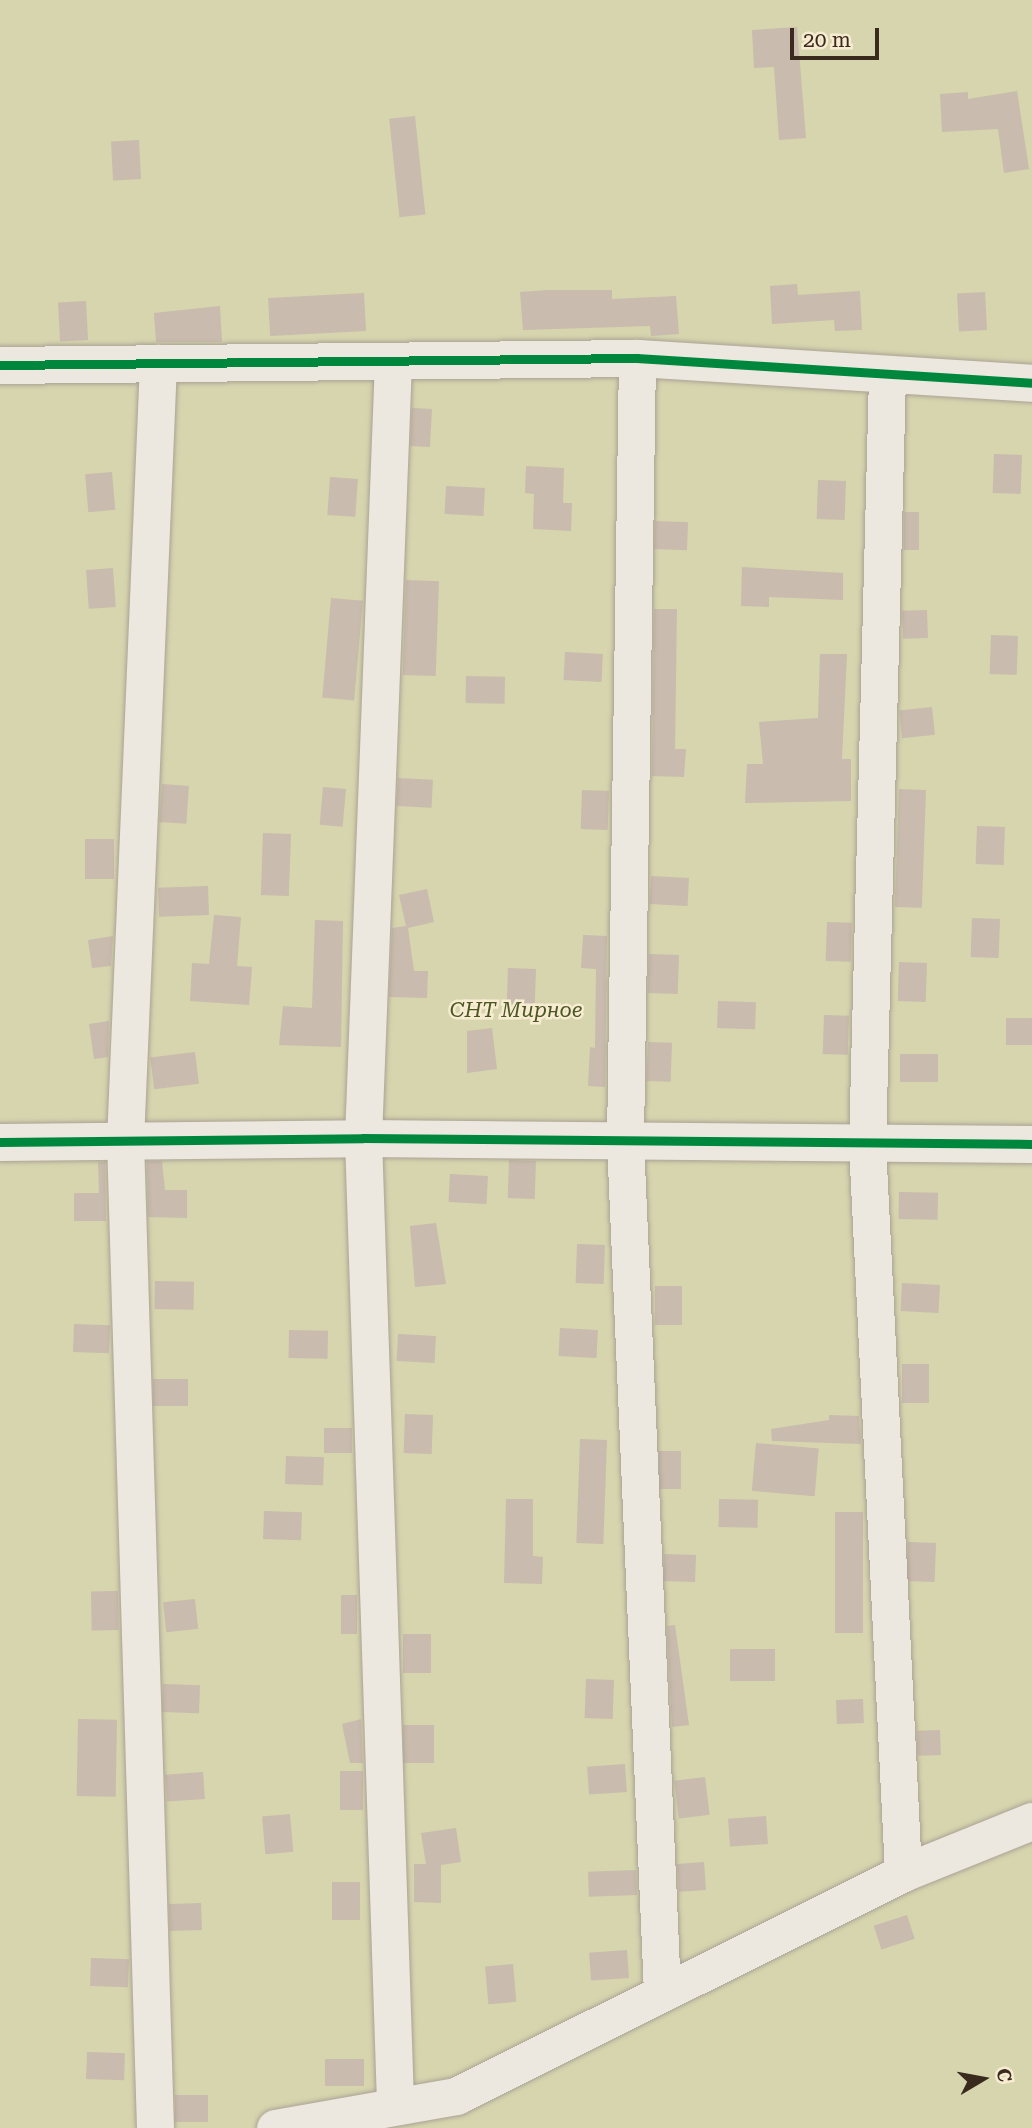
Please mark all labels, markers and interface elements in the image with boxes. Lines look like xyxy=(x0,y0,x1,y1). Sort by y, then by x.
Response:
scale bar xyxy=(794,14,883,58)
text: 20 m xyxy=(803,28,851,52)
park label: СНТ Мирное xyxy=(450,997,582,1023)
north arrow xyxy=(948,2044,1018,2114)
text: С xyxy=(992,2067,1017,2084)

